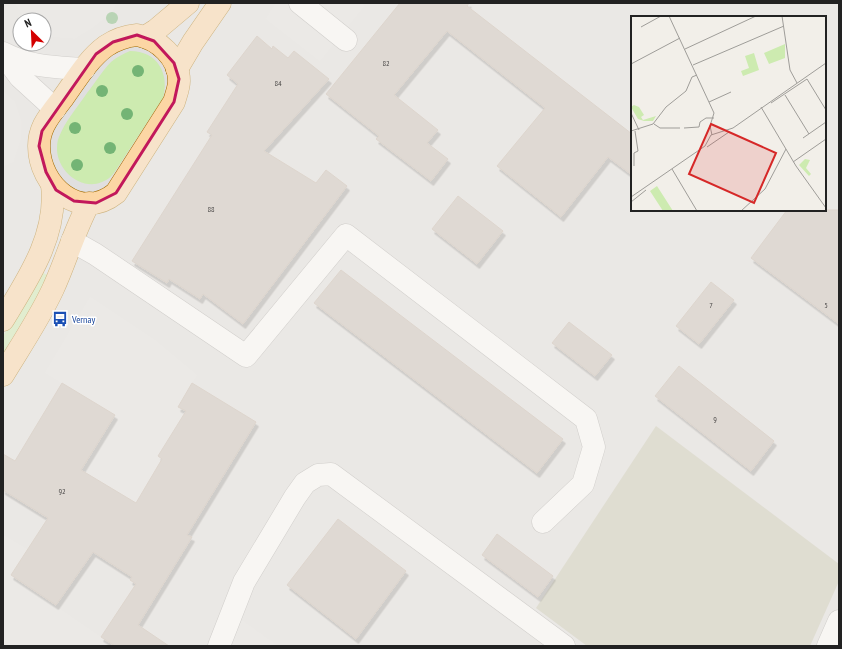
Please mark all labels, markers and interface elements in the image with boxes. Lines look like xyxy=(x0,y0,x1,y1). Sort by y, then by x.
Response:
north arrow xyxy=(12,12,52,52)
text: N xyxy=(22,15,34,30)
inset map xyxy=(631,16,826,211)
house number: 82 xyxy=(382,58,390,68)
house number: 84 xyxy=(274,78,282,88)
house number: 88 xyxy=(207,204,215,214)
house number: 7 xyxy=(709,300,713,310)
house number: 5 xyxy=(824,300,828,310)
bus stop icon: Vernay xyxy=(51,310,69,328)
place label: Vernay xyxy=(71,313,95,326)
house number: 9 xyxy=(713,414,717,424)
house number: 92 xyxy=(58,486,66,496)

